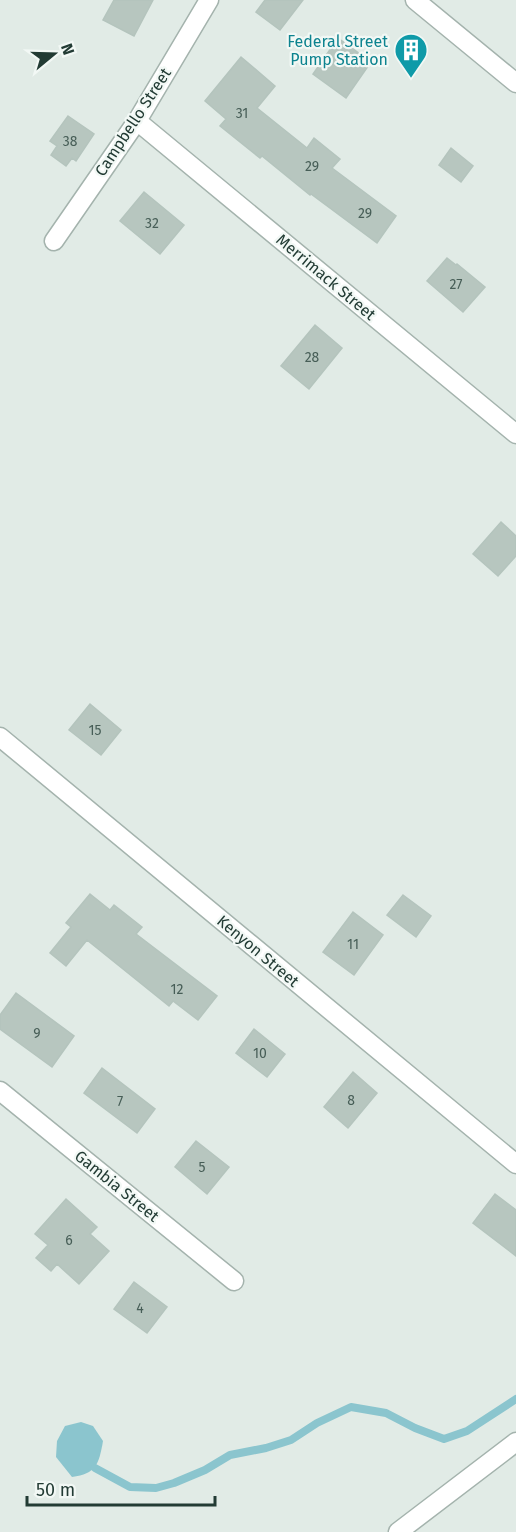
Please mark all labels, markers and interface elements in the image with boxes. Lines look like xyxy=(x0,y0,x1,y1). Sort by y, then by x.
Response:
north arrow xyxy=(24,24,84,84)
place label: Federal Street Pump Station xyxy=(287,32,388,69)
building icon: Federal Street Pump Station xyxy=(393,32,429,79)
text: N xyxy=(57,41,78,57)
street label: Campbello Street xyxy=(91,64,175,180)
house number: 31 xyxy=(236,105,248,122)
house number: 38 xyxy=(63,133,78,150)
house number: 29 xyxy=(305,158,319,175)
house number: 29 xyxy=(358,205,372,222)
house number: 32 xyxy=(145,215,159,232)
street label: Merrimack Street xyxy=(272,230,380,324)
house number: 27 xyxy=(449,276,463,293)
house number: 28 xyxy=(305,349,320,366)
house number: 15 xyxy=(88,722,102,739)
street label: Kenyon Street xyxy=(213,911,303,991)
house number: 11 xyxy=(347,936,359,953)
house number: 12 xyxy=(171,981,184,998)
house number: 9 xyxy=(33,1025,41,1042)
house number: 10 xyxy=(253,1045,267,1062)
house number: 8 xyxy=(347,1092,355,1109)
house number: 7 xyxy=(117,1093,123,1110)
street label: Gambia Street xyxy=(71,1146,163,1226)
house number: 5 xyxy=(198,1159,206,1176)
house number: 6 xyxy=(65,1232,73,1249)
house number: 4 xyxy=(136,1300,144,1317)
scale bar xyxy=(27,1469,214,1507)
text: 50 m xyxy=(36,1479,75,1501)

